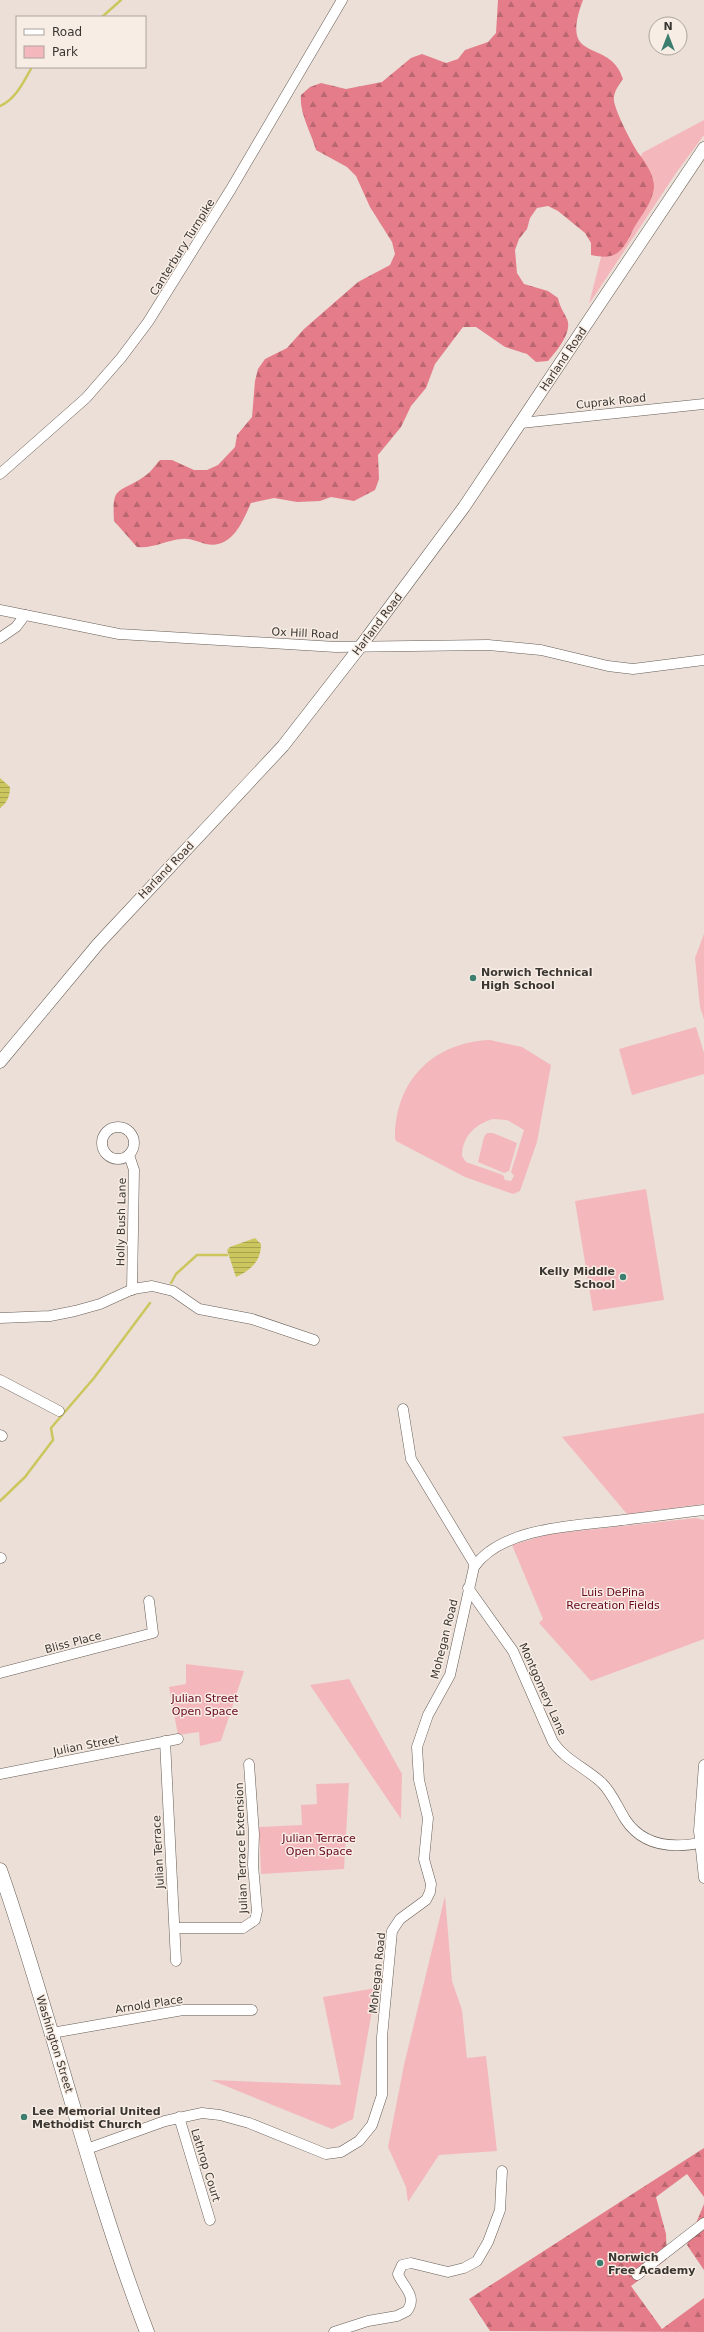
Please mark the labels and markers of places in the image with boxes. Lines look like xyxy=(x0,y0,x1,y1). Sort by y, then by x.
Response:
place label: Norwich Technical High School xyxy=(481,966,592,992)
marker: Norwich Technical High School xyxy=(468,973,478,983)
place label: Kelly Middle School xyxy=(539,1265,615,1291)
marker: Kelly Middle School xyxy=(618,1272,628,1282)
place label: Lee Memorial United Methodist Church xyxy=(32,2105,161,2131)
marker: Lee Memorial United Methodist Church xyxy=(19,2112,29,2122)
place label: Norwich Free Academy xyxy=(608,2251,695,2277)
marker: Norwich Free Academy xyxy=(595,2258,605,2268)

